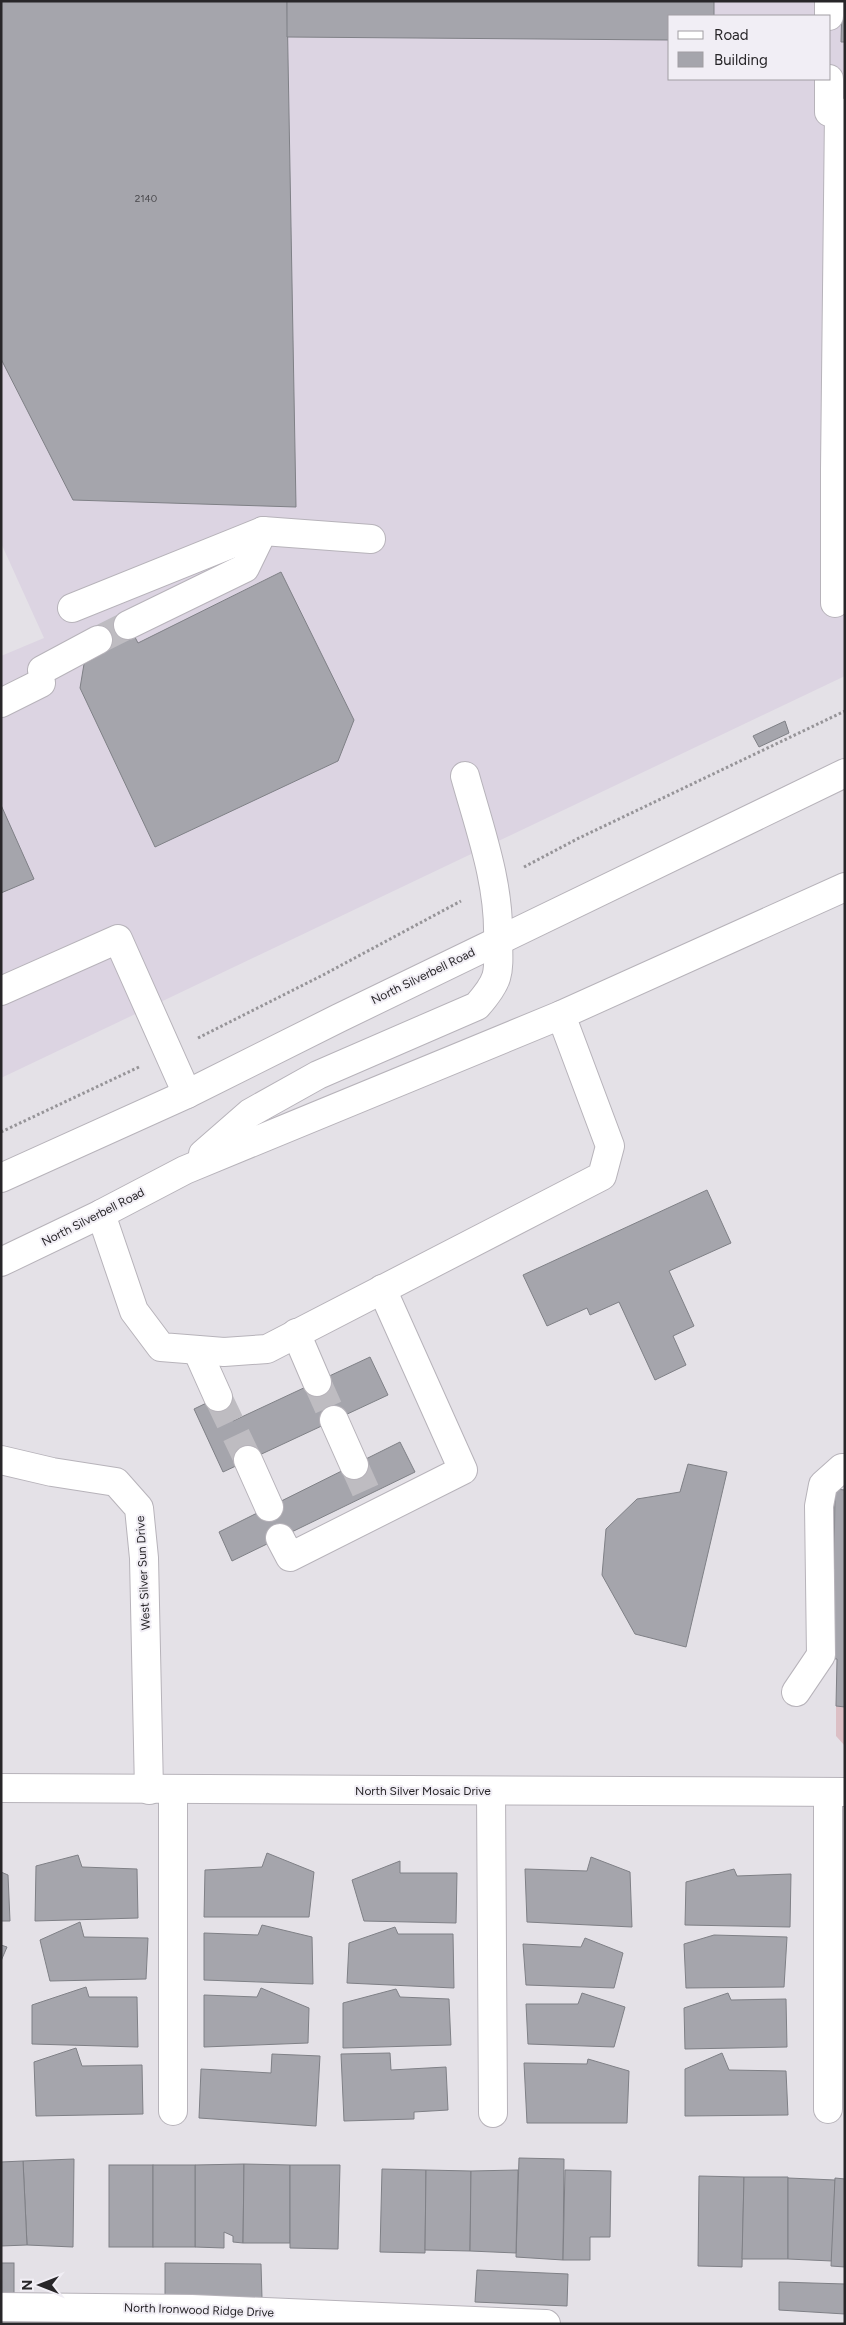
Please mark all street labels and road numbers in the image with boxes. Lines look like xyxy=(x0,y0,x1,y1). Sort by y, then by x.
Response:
street label: North Silverbell Road xyxy=(369,945,477,1007)
street label: North Silverbell Road xyxy=(39,1185,147,1249)
street label: West Silver Sun Drive xyxy=(133,1515,153,1631)
street label: North Silver Mosaic Drive xyxy=(355,1784,491,1798)
street label: North Ironwood Ridge Drive xyxy=(124,2300,275,2320)

